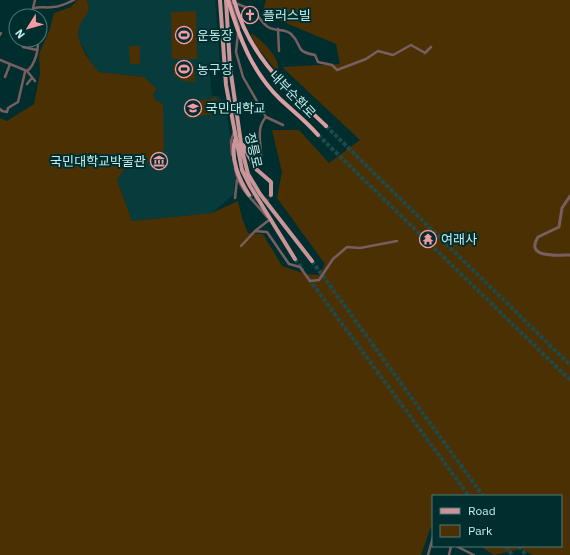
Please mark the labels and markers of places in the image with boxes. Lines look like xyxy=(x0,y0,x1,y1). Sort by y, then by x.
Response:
church icon: 플러스빌 xyxy=(240,5,260,25)
place label: 플러스빌 xyxy=(263,7,311,24)
sports icon: 운동장 xyxy=(174,25,194,45)
place label: 운동장 xyxy=(197,27,233,44)
sports icon: 농구장 xyxy=(174,59,194,79)
place label: 농구장 xyxy=(197,61,233,78)
school or university icon: 국민대학교 xyxy=(183,98,203,118)
place label: 국민대학교 xyxy=(206,100,266,117)
museum icon: 국민대학교박물관 xyxy=(149,151,169,171)
place label: 국민대학교박물관 xyxy=(50,153,146,170)
temple icon: 여래사 xyxy=(418,229,438,249)
place label: 여래사 xyxy=(441,231,477,248)

